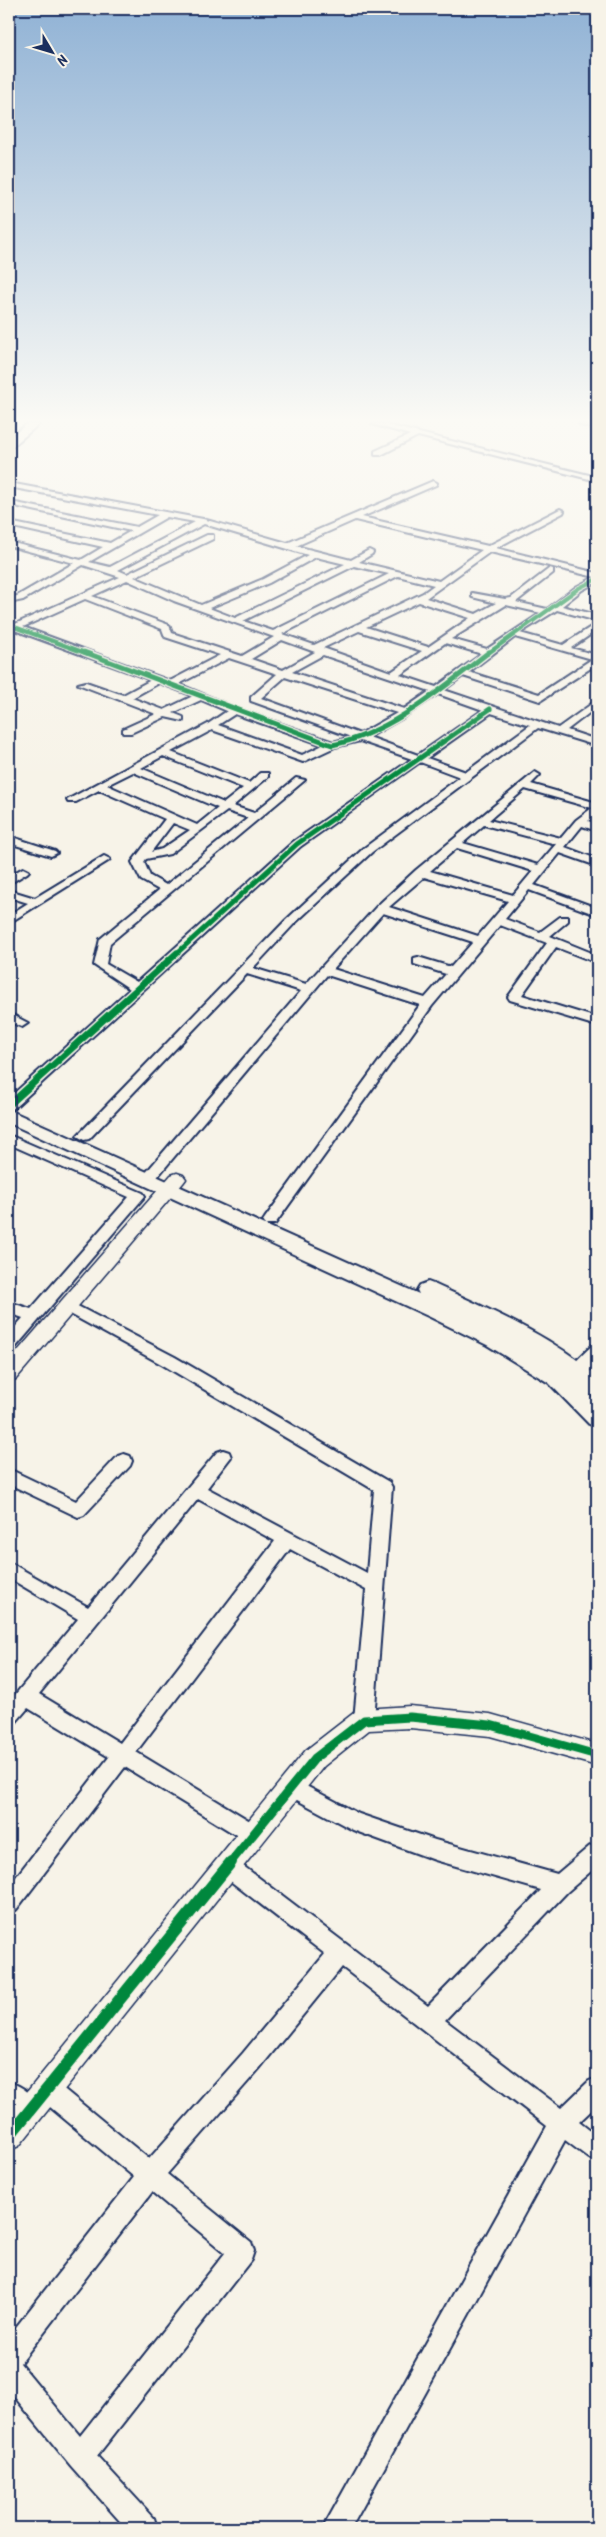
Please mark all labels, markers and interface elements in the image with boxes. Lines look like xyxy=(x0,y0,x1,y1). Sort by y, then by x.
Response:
north arrow xyxy=(28,28,78,78)
text: N xyxy=(50,49,73,70)

